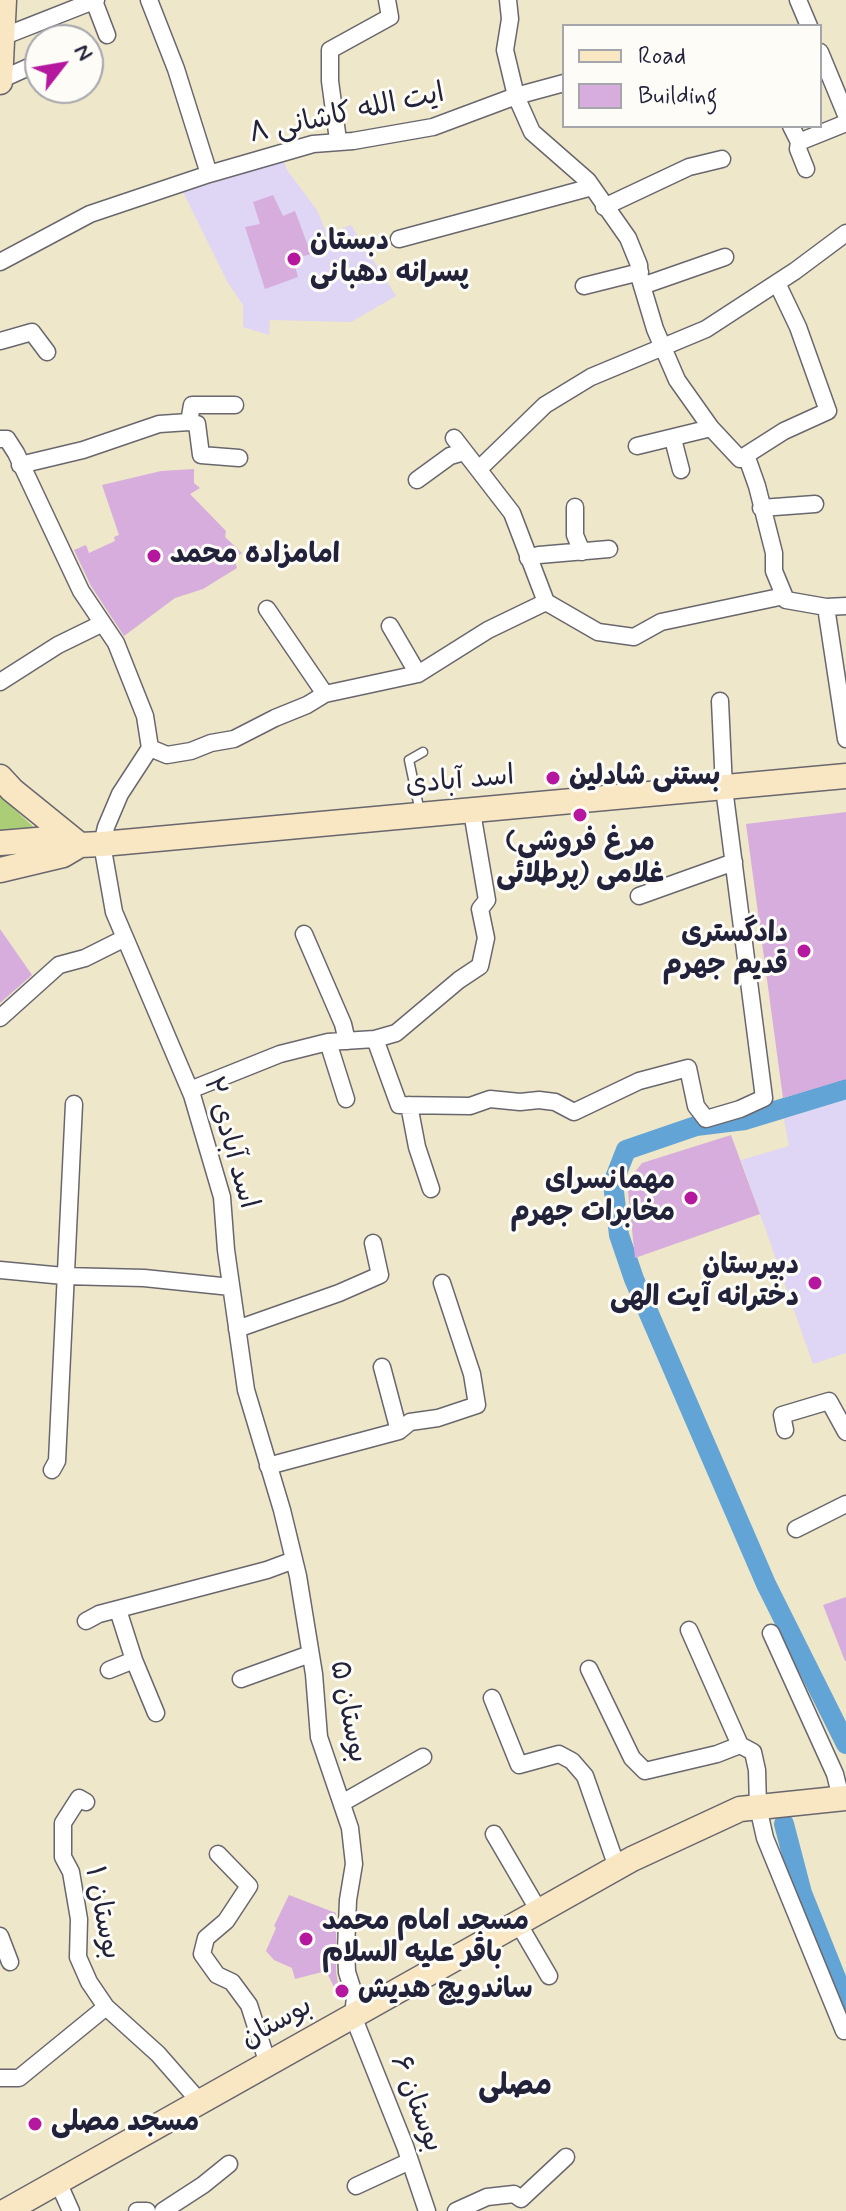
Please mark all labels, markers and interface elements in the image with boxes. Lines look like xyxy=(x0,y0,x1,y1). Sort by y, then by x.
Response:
north arrow xyxy=(24,24,104,104)
legend xyxy=(562,24,822,128)
text: N xyxy=(67,39,99,66)
text: Road xyxy=(638,41,686,72)
street label: ایت الله کاشانی ۸ xyxy=(246,78,448,152)
text: Building xyxy=(638,81,718,112)
place label: دبستان پسرانه دهبانی xyxy=(310,226,469,292)
marker: دبستان پسرانه دهبانی xyxy=(285,250,303,268)
place label: امامزاده محمد xyxy=(170,539,340,573)
marker: امامزاده محمد xyxy=(145,547,163,565)
street label: اسد آبادی xyxy=(404,761,516,803)
place label: بستنی شادلین xyxy=(569,761,720,795)
marker: بستنی شادلین xyxy=(544,769,562,787)
marker: (مرغ فروشی غلامی (پرطلائی xyxy=(571,806,589,824)
place label: (مرغ فروشی غلامی (پرطلائی xyxy=(496,827,664,893)
place label: دادگستری قدیم جهرم xyxy=(663,918,788,984)
marker: دادگستری قدیم جهرم xyxy=(795,942,813,960)
street label: اسد آبادی ۲ xyxy=(194,1073,264,1213)
place label: مهمانسرای مخابرات جهرم xyxy=(510,1165,675,1231)
marker: مهمانسرای مخابرات جهرم xyxy=(682,1189,700,1207)
place label: دبیرستان دخترانه آیت الهی xyxy=(610,1250,799,1316)
marker: دبیرستان دخترانه آیت الهی xyxy=(806,1274,824,1292)
street label: بوستان ۵ xyxy=(321,1658,373,1766)
street label: بوستان ۱ xyxy=(76,1864,126,1962)
place label: مسجد امام محمد باقر علیه السلام xyxy=(322,1906,529,1972)
marker: مسجد امام محمد باقر علیه السلام xyxy=(297,1930,315,1948)
place label: ساندویچ هدیش xyxy=(358,1974,533,2008)
marker: ساندویچ هدیش xyxy=(333,1982,351,2000)
street label: بوستان xyxy=(235,1991,319,2057)
street label: بوستان ۶ xyxy=(381,2051,449,2157)
district label: مصلی xyxy=(478,2070,552,2106)
place label: مسجد مصلی xyxy=(51,2107,199,2141)
marker: مسجد مصلی xyxy=(26,2115,44,2133)

